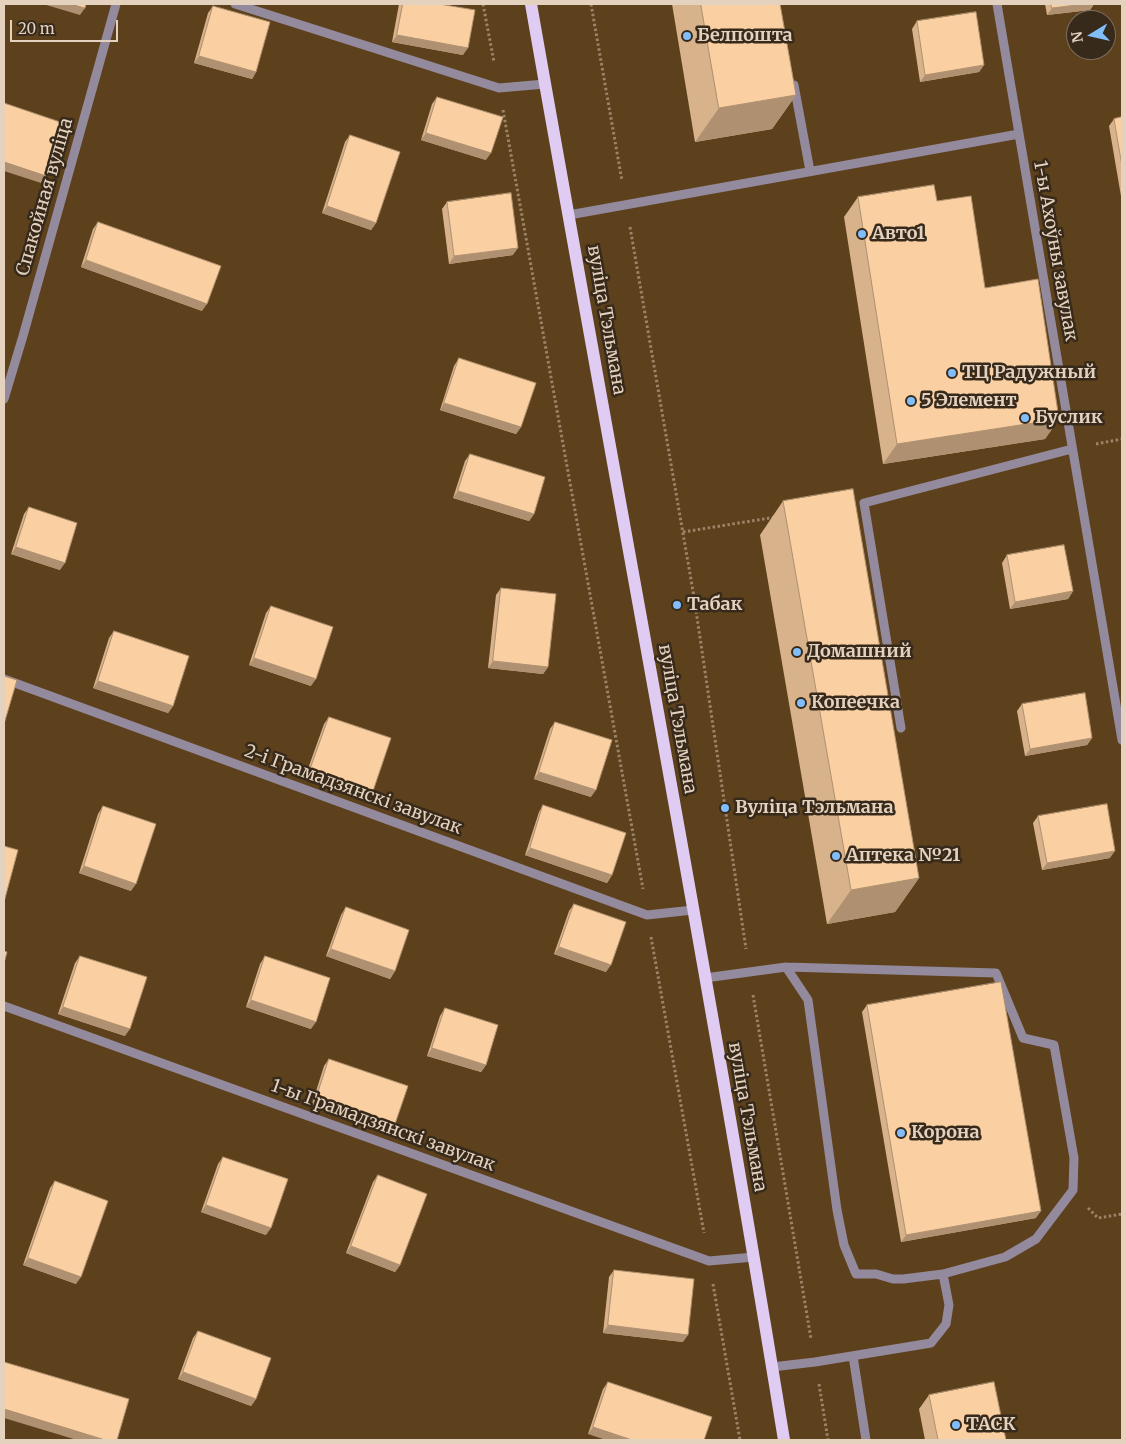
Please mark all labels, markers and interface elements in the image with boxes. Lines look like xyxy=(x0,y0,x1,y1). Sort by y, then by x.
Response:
scale bar xyxy=(12,10,120,42)
north arrow xyxy=(1066,10,1116,60)
text: 20 m xyxy=(18,19,55,38)
place label: Белпошта xyxy=(697,25,793,47)
marker: Белпошта xyxy=(681,30,693,42)
text: N xyxy=(1067,30,1087,44)
street label: Спакойная вуліца xyxy=(12,116,78,278)
street label: 1-ы Ахоўны завулак xyxy=(1028,159,1082,343)
place label: Авто1 xyxy=(872,223,925,245)
marker: Авто1 xyxy=(856,228,868,240)
street label: вуліца Тэльмана xyxy=(582,243,630,397)
place label: ТЦ Радужный xyxy=(962,362,1096,384)
marker: ТЦ Радужный xyxy=(946,367,958,379)
place label: 5 Элемент xyxy=(921,390,1017,412)
marker: 5 Элемент xyxy=(905,395,917,407)
place label: Буслик xyxy=(1035,407,1103,429)
marker: Буслик xyxy=(1019,412,1031,424)
place label: Табак xyxy=(687,594,742,616)
marker: Табак xyxy=(671,599,683,611)
place label: Домашний xyxy=(807,641,912,663)
street label: вуліца Тэльмана xyxy=(653,642,701,796)
marker: Домашний xyxy=(791,646,803,658)
place label: Копеечка xyxy=(811,692,900,714)
marker: Копеечка xyxy=(795,697,807,709)
street label: 2-і Грамадзянскі завулак xyxy=(241,741,465,839)
place label: Вуліца Тэльмана xyxy=(735,797,893,819)
marker: Вуліца Тэльмана xyxy=(719,802,731,814)
place label: Аптека №21 xyxy=(846,845,960,867)
marker: Аптека №21 xyxy=(830,850,842,862)
street label: вуліца Тэльмана xyxy=(723,1040,771,1194)
street label: 1-ы Грамадзянскі завулак xyxy=(268,1075,498,1177)
place label: Корона xyxy=(911,1122,979,1144)
marker: Корона xyxy=(895,1127,907,1139)
place label: ТАСК xyxy=(966,1414,1016,1436)
marker: ТАСК xyxy=(950,1419,962,1431)

